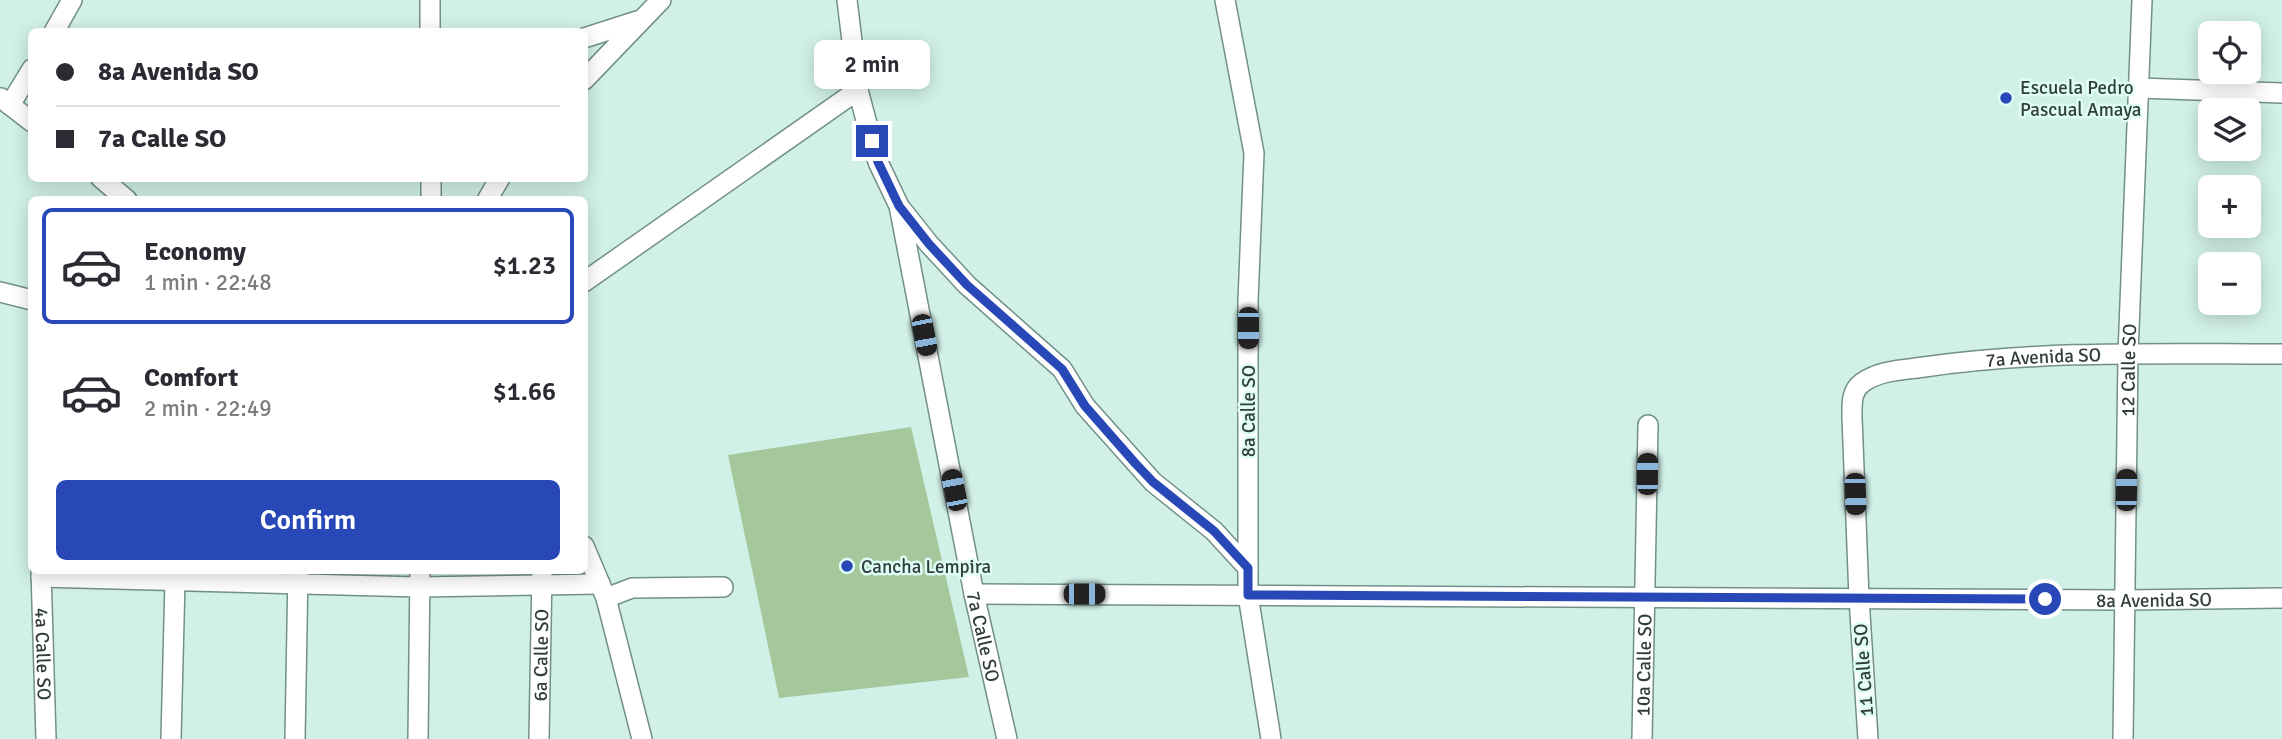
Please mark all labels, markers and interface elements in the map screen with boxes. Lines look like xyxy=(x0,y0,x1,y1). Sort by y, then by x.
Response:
map controls xyxy=(2198,21,2261,315)
button: locate xyxy=(2198,21,2261,84)
callout: 2 min xyxy=(814,40,930,88)
text: 2 min xyxy=(844,50,900,79)
text: 8a Avenida SO xyxy=(98,56,259,88)
place label: Escuela Pedro Pascual Amaya xyxy=(2020,76,2141,122)
marker: Escuela Pedro Pascual Amaya xyxy=(1998,90,2014,106)
button: layers xyxy=(2198,98,2261,161)
text: 7a Calle SO xyxy=(98,123,226,155)
route end xyxy=(856,125,888,157)
button: + xyxy=(2198,175,2261,238)
icon: car xyxy=(60,235,123,298)
text: Economy xyxy=(144,236,246,268)
text: $1.23 xyxy=(493,250,556,282)
button: − xyxy=(2198,252,2261,315)
text: 1 min · 22:48 xyxy=(144,268,272,297)
car xyxy=(1238,307,1259,349)
car xyxy=(910,312,939,358)
street label: 12 Calle SO xyxy=(2116,323,2142,417)
street label: 7a Avenida SO xyxy=(1985,343,2101,373)
icon: car xyxy=(60,361,123,424)
text: Comfort xyxy=(144,362,238,394)
street label: 8a Calle SO xyxy=(1237,365,1261,457)
text: $1.66 xyxy=(493,376,556,408)
text: 2 min · 22:49 xyxy=(144,394,272,423)
car xyxy=(1637,453,1658,495)
car xyxy=(940,467,969,513)
car xyxy=(2116,469,2137,511)
car xyxy=(1844,473,1867,515)
button: Confirm xyxy=(56,480,560,560)
place label: Cancha Lempira xyxy=(861,555,991,579)
marker: Cancha Lempira xyxy=(839,558,855,574)
route start xyxy=(2029,583,2061,615)
car xyxy=(1064,584,1106,605)
street label: 8a Avenida SO xyxy=(2096,588,2212,613)
street label: 7a Calle SO xyxy=(961,589,1005,685)
street label: 4a Calle SO xyxy=(29,607,56,701)
street label: 6a Calle SO xyxy=(529,609,554,702)
street label: 10a Calle SO xyxy=(1631,613,1657,717)
street label: 11 Calle SO xyxy=(1849,623,1879,717)

